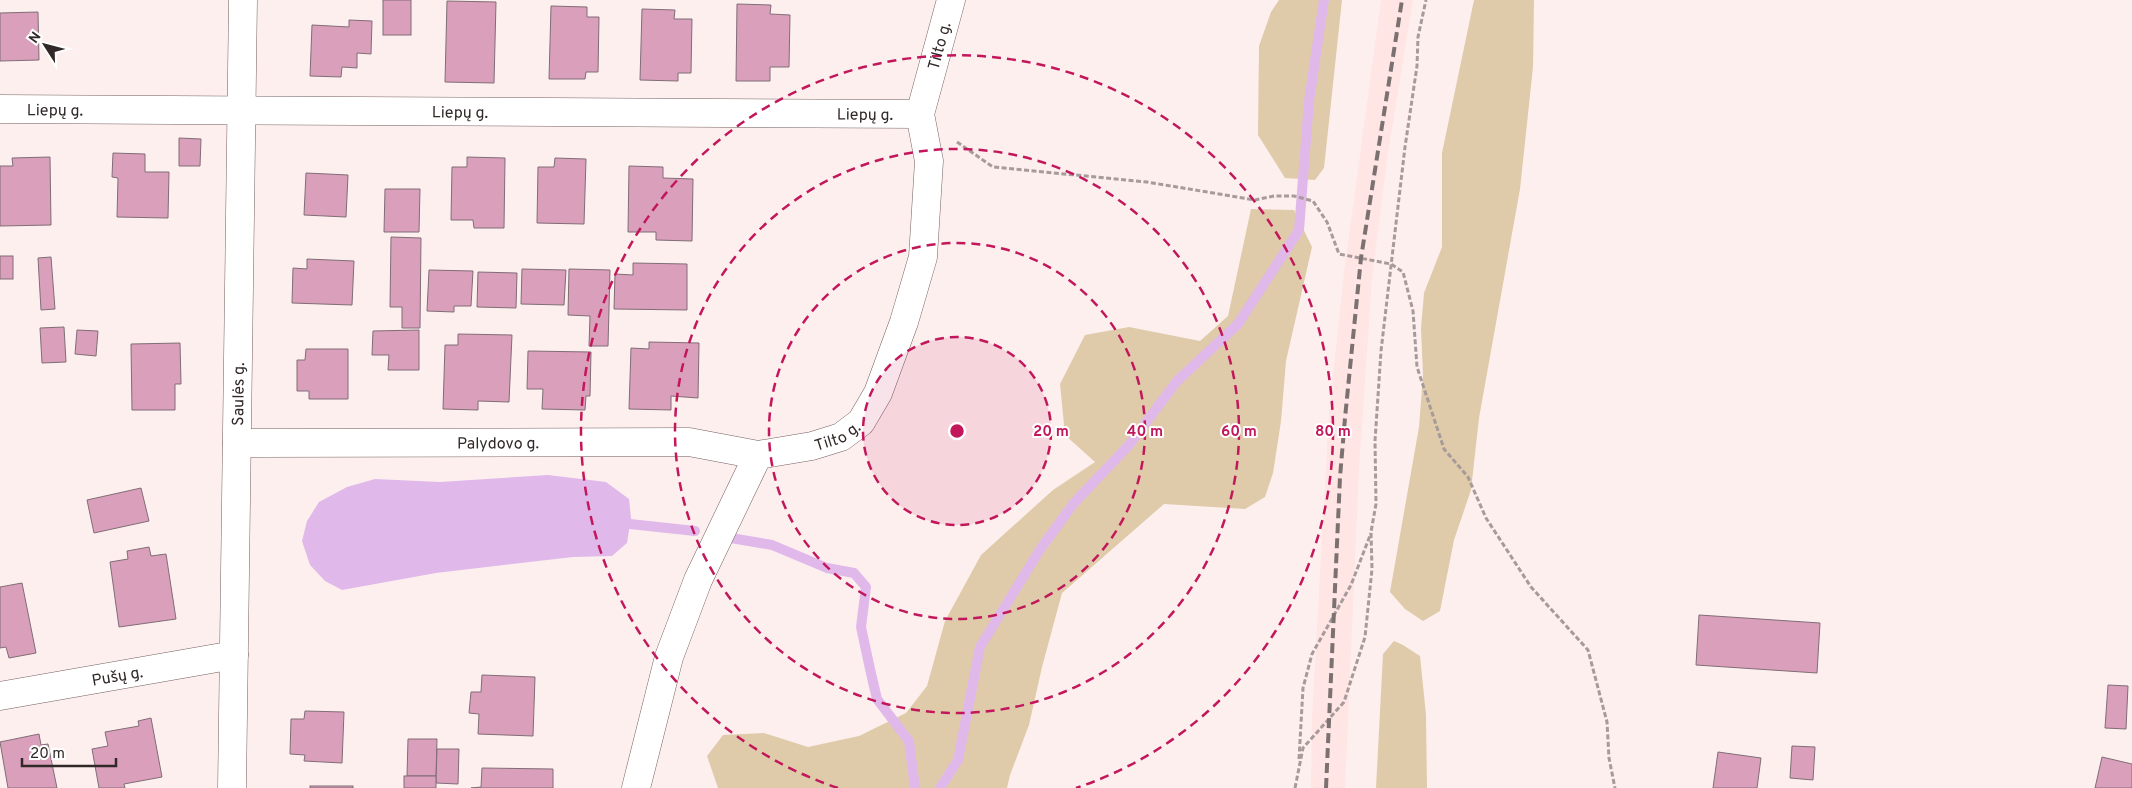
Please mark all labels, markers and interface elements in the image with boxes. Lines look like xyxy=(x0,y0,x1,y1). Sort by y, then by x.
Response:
north arrow xyxy=(20,20,70,70)
street label: Tilto g. xyxy=(924,20,957,72)
text: N xyxy=(26,29,46,47)
street label: Liepų g. xyxy=(27,101,83,121)
street label: Liepų g. xyxy=(432,103,488,124)
street label: Liepų g. xyxy=(837,106,893,126)
street label: Saulės g. xyxy=(229,362,250,426)
street label: Tilto g. xyxy=(812,418,865,457)
centre of rings xyxy=(948,422,966,440)
text: 20 m xyxy=(1033,423,1069,442)
text: 40 m xyxy=(1127,423,1163,442)
text: 60 m xyxy=(1221,423,1257,442)
text: 80 m xyxy=(1315,423,1351,442)
street label: Palydovo g. xyxy=(457,434,539,455)
street label: Pušų g. xyxy=(90,663,145,692)
scale bar xyxy=(22,736,116,768)
text: 20 m xyxy=(30,745,65,764)

